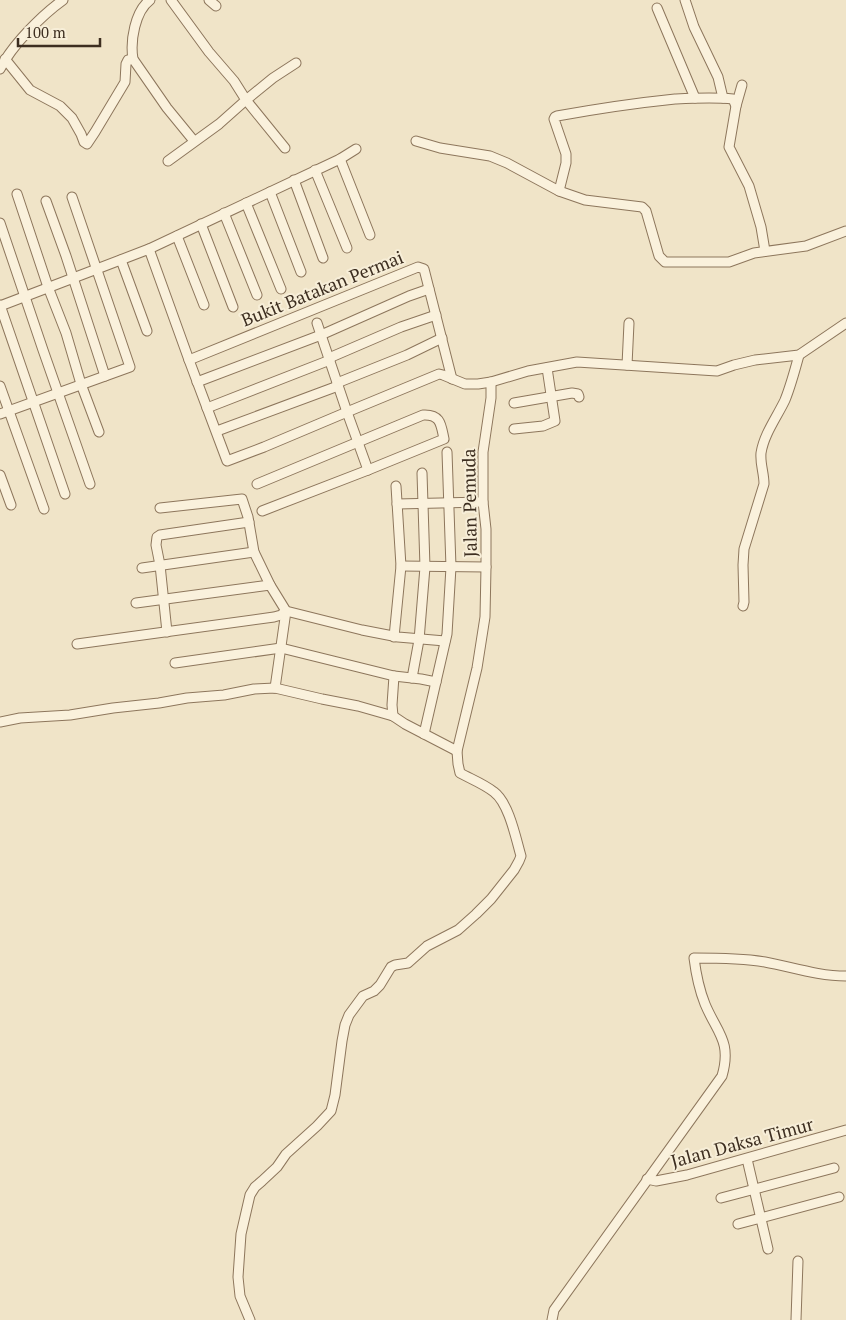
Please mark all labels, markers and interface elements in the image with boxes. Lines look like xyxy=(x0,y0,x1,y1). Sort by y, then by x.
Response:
scale bar xyxy=(18,15,100,47)
text: 100 m xyxy=(25,22,66,42)
street label: Bukit Batakan Permai xyxy=(237,245,407,331)
street label: Jalan Pemuda xyxy=(456,448,482,558)
street label: Jalan Daksa Timur xyxy=(668,1111,816,1173)

